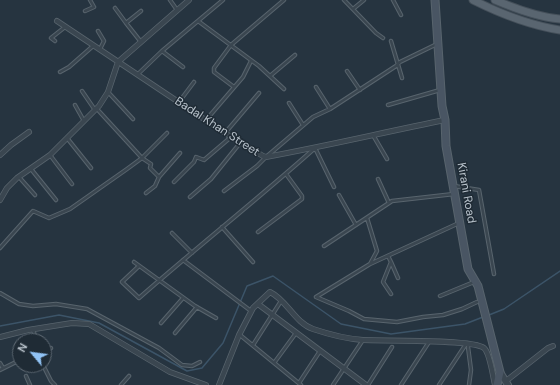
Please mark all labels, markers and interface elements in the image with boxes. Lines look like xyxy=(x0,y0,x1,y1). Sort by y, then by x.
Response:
street label: Badal Khan Street xyxy=(172,94,262,160)
street label: Kirani Road xyxy=(454,161,478,225)
north arrow xyxy=(12,333,52,373)
text: N xyxy=(14,341,30,355)

